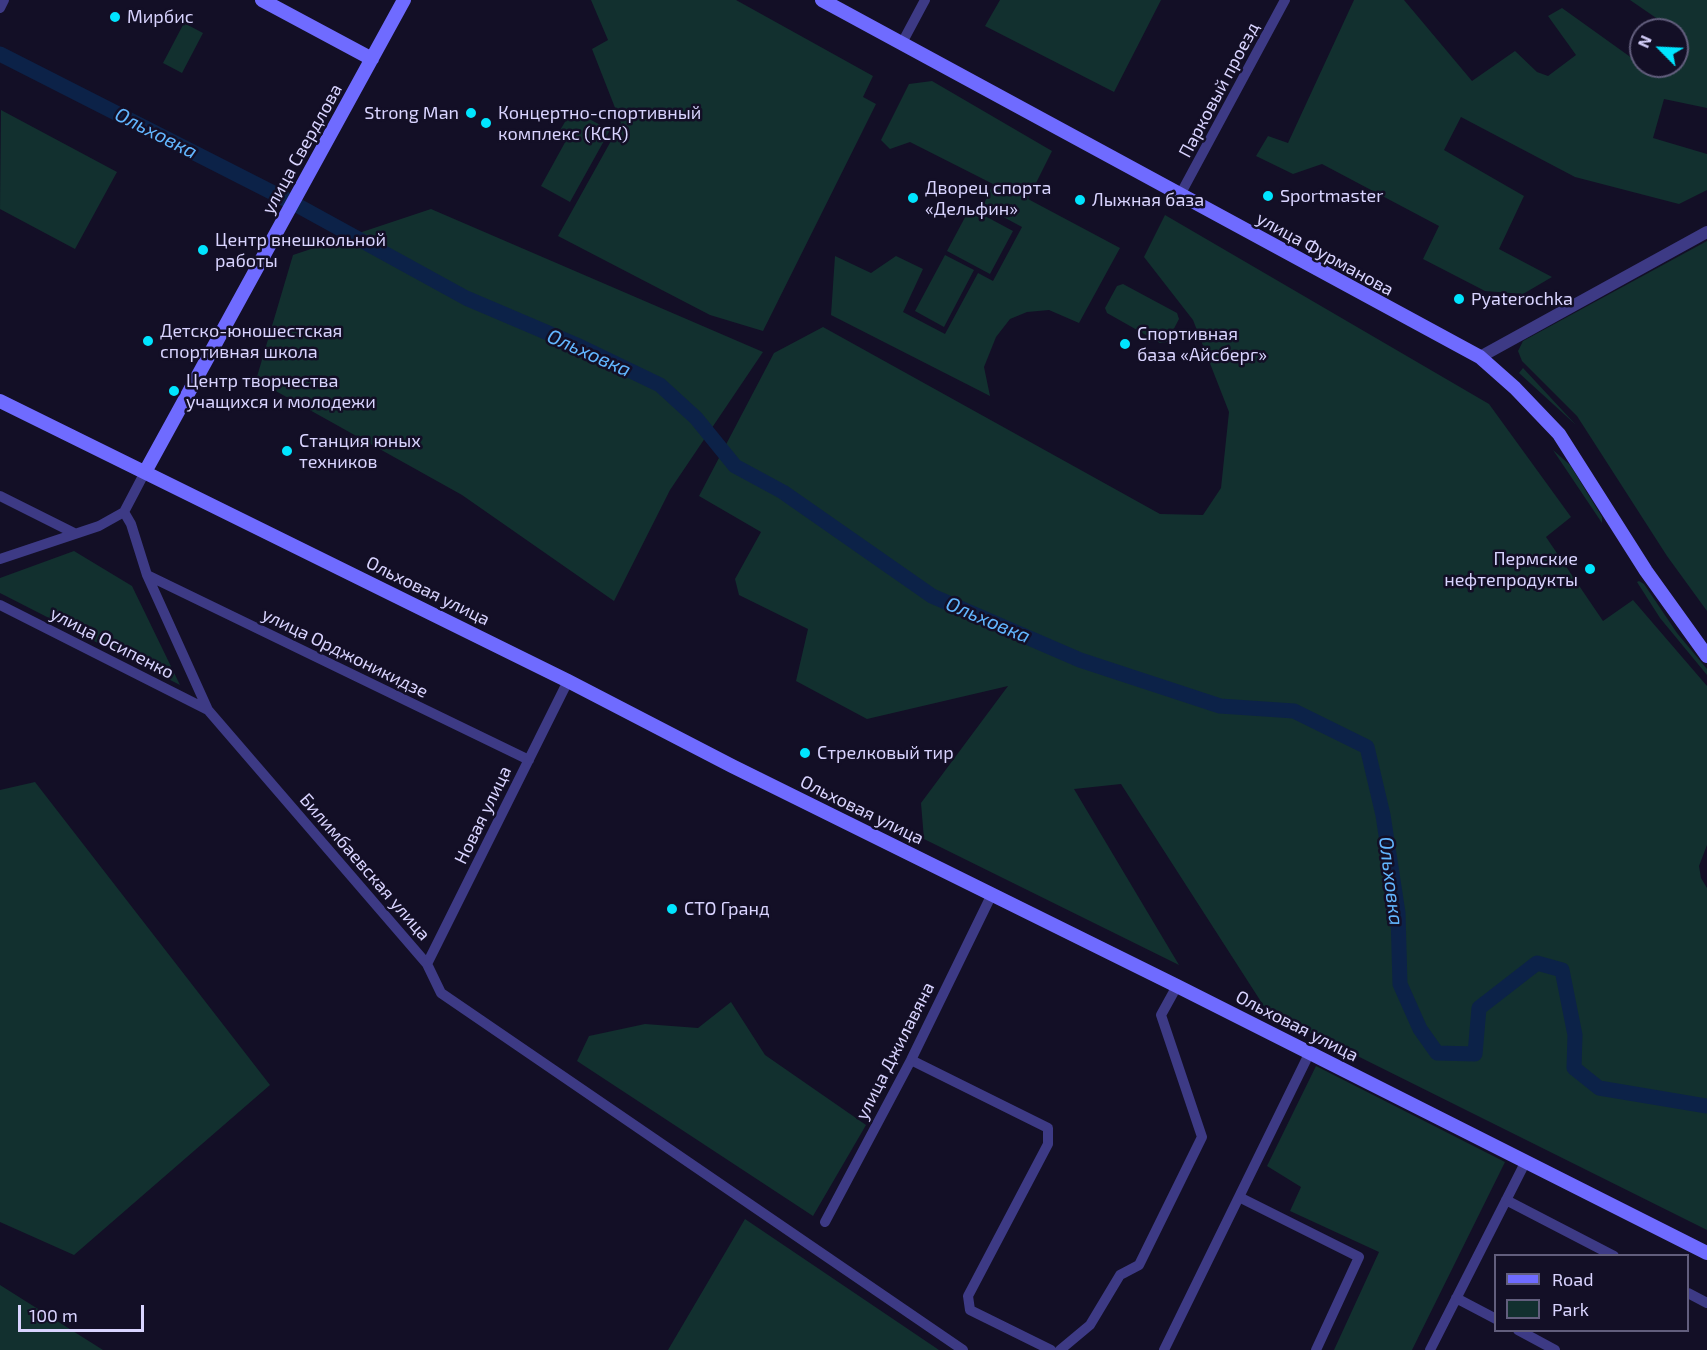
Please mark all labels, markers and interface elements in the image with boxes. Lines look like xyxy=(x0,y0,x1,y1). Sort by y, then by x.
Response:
place label: Мирбис xyxy=(127,6,194,28)
marker: Мирбис xyxy=(108,10,122,24)
north arrow xyxy=(1629,18,1689,78)
street label: Парковый проезд xyxy=(1174,19,1264,161)
text: N xyxy=(1633,32,1655,50)
street label: улица Свердлова xyxy=(257,80,347,218)
water label: Ольховка xyxy=(111,102,201,164)
place label: Strong Man xyxy=(364,102,459,124)
place label: Концертно-спортивный комплекс (КСК) xyxy=(498,102,701,144)
marker: Strong Man xyxy=(464,106,478,120)
marker: Концертно-спортивный комплекс (КСК) xyxy=(479,116,493,130)
place label: Дворец спорта «Дельфин» xyxy=(925,177,1051,219)
place label: Sportmaster xyxy=(1280,185,1383,207)
place label: Лыжная база xyxy=(1092,189,1204,211)
marker: Sportmaster xyxy=(1261,189,1275,203)
marker: Дворец спорта «Дельфин» xyxy=(906,191,920,205)
marker: Лыжная база xyxy=(1073,193,1087,207)
street label: улица Фурманова xyxy=(1253,207,1397,301)
place label: Центр внешкольной работы xyxy=(215,229,386,272)
marker: Центр внешкольной работы xyxy=(196,243,210,257)
place label: Pyaterochka xyxy=(1471,288,1573,310)
marker: Pyaterochka xyxy=(1452,292,1466,306)
place label: Детско-юношестская спортивная школа xyxy=(160,320,342,362)
place label: Спортивная база «Айсберг» xyxy=(1137,323,1267,366)
water label: Ольховка xyxy=(543,324,635,382)
marker: Детско-юношестская спортивная школа xyxy=(141,334,155,348)
marker: Спортивная база «Айсберг» xyxy=(1118,337,1132,351)
place label: Центр творчества учащихся и молодежи xyxy=(186,370,376,412)
marker: Центр творчества учащихся и молодежи xyxy=(167,384,181,398)
place label: Станция юных техников xyxy=(299,430,421,472)
marker: Станция юных техников xyxy=(280,444,294,458)
place label: Пермские нефтепродукты xyxy=(1444,548,1578,590)
street label: Ольховая улица xyxy=(363,552,493,630)
marker: Пермские нефтепродукты xyxy=(1583,562,1597,576)
water label: Ольховка xyxy=(942,592,1034,648)
street label: улица Осипенко xyxy=(46,602,178,684)
street label: улица Орджоникидзе xyxy=(258,603,432,703)
place label: Стрелковый тир xyxy=(817,742,954,764)
marker: Стрелковый тир xyxy=(798,746,812,760)
street label: Новая улица xyxy=(450,763,516,867)
street label: Ольховая улица xyxy=(797,771,927,849)
street label: Билимбаевская улица xyxy=(295,789,435,945)
water label: Ольховка xyxy=(1374,835,1408,927)
place label: СТО Гранд xyxy=(684,898,769,920)
marker: СТО Гранд xyxy=(665,902,679,916)
street label: улица Джилавяна xyxy=(851,978,939,1124)
street label: Ольховая улица xyxy=(1232,986,1362,1066)
legend xyxy=(1494,1254,1689,1332)
text: Road xyxy=(1552,1268,1593,1290)
scale bar xyxy=(21,1293,147,1331)
text: Park xyxy=(1552,1298,1589,1320)
text: 100 m xyxy=(29,1304,78,1326)

